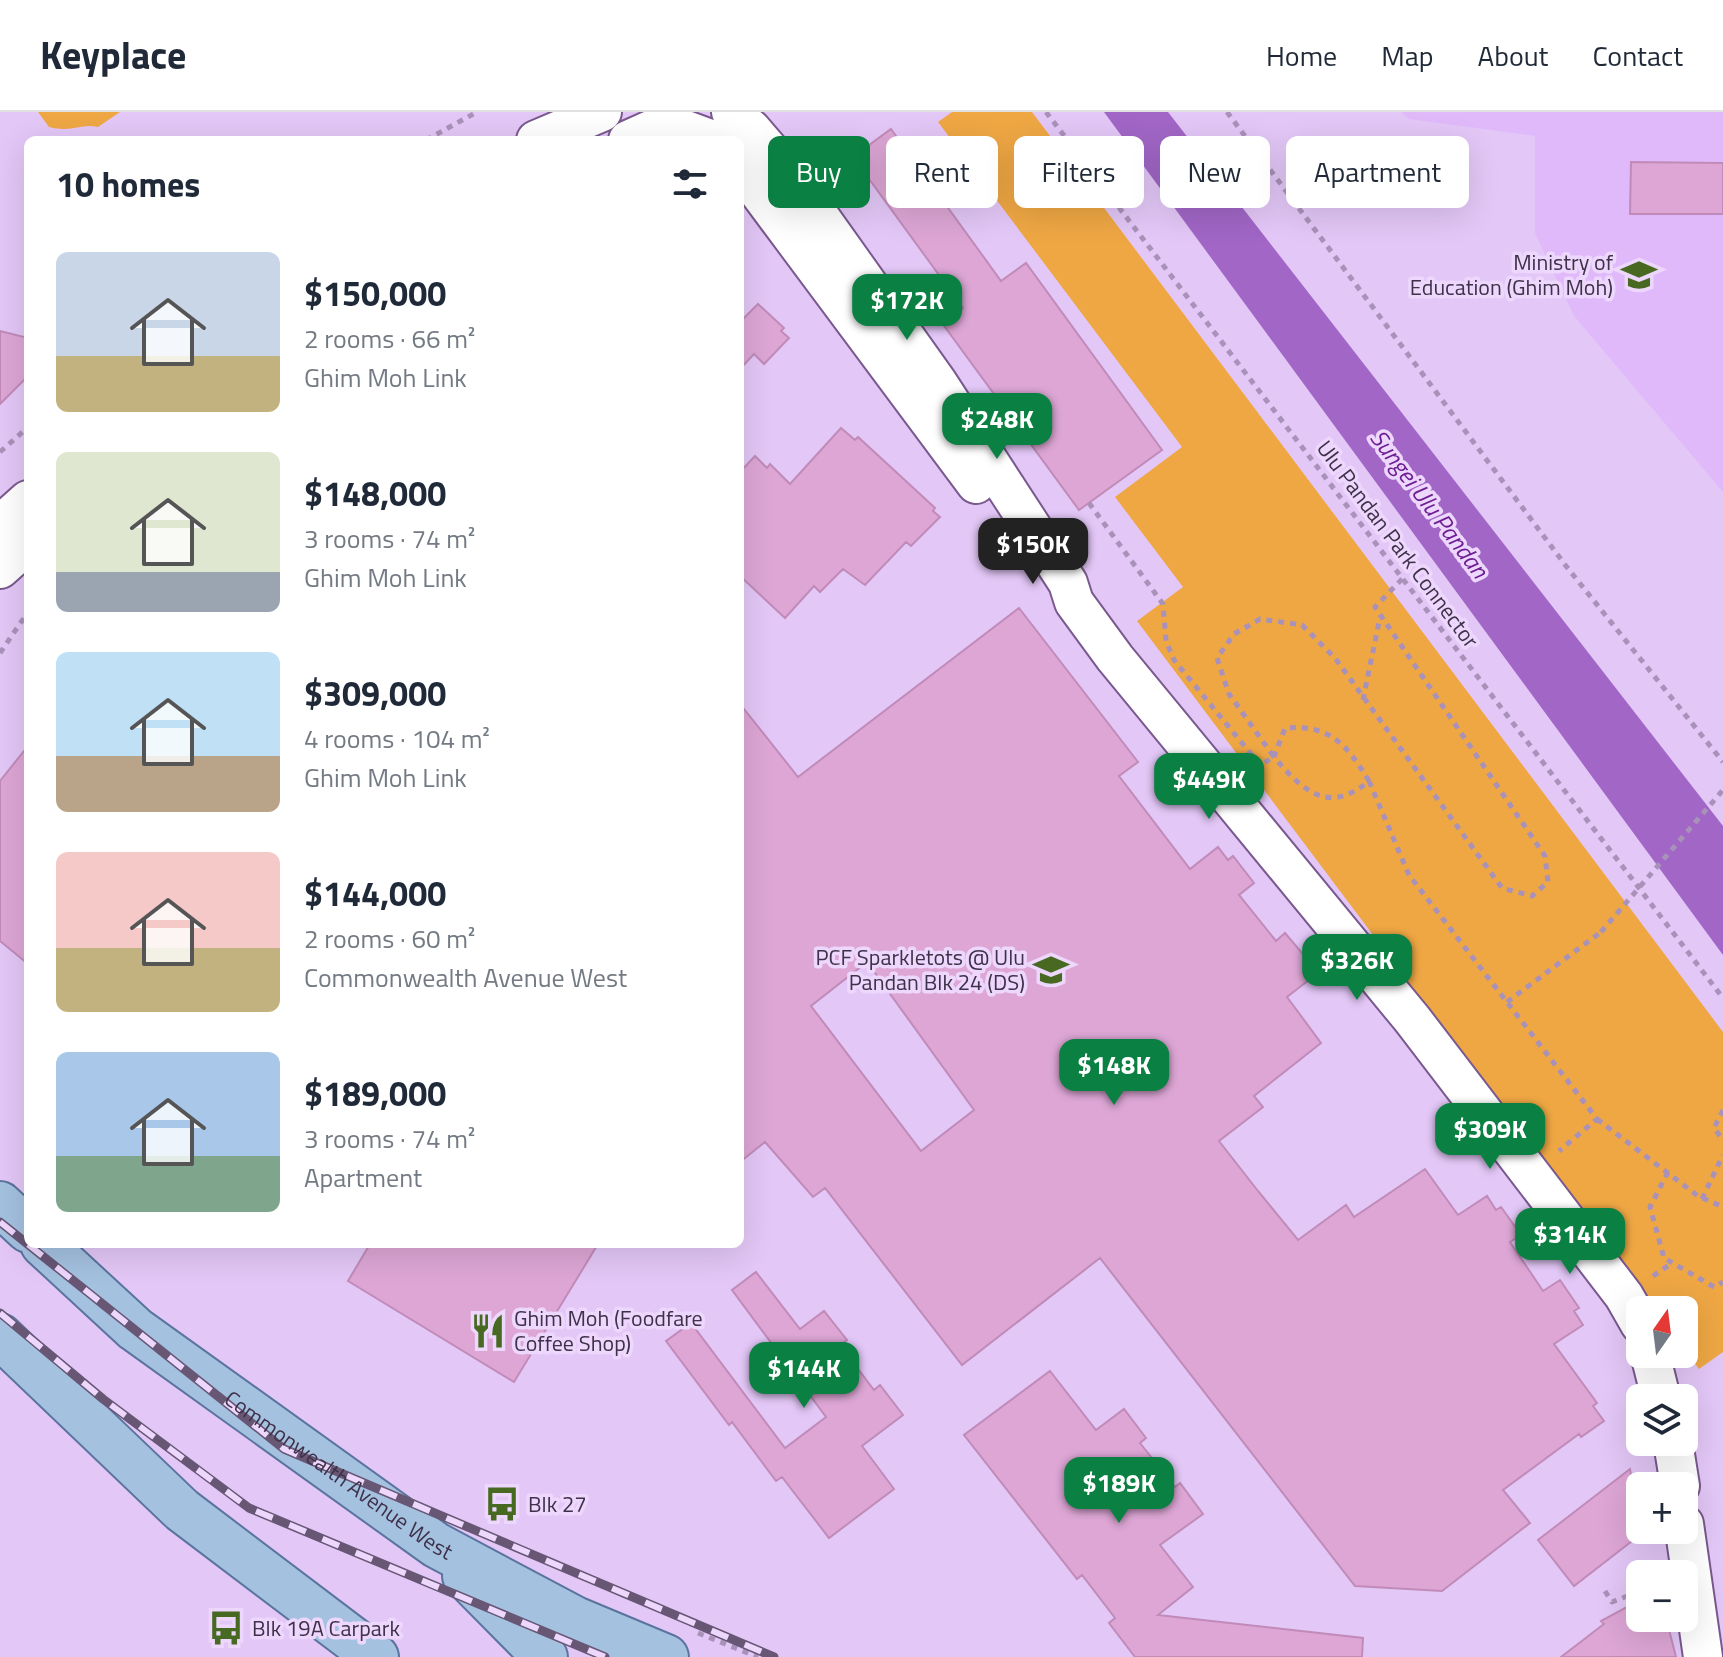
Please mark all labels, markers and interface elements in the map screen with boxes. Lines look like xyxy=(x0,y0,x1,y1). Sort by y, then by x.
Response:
text: Keyplace xyxy=(40,26,187,84)
text: Home xyxy=(1266,34,1337,77)
text: Map xyxy=(1381,34,1434,77)
text: About xyxy=(1478,34,1548,77)
text: Contact xyxy=(1592,34,1683,77)
chip: Buy xyxy=(768,136,870,208)
chip: Rent xyxy=(886,136,998,208)
chip: Filters xyxy=(1014,136,1144,208)
chip: New xyxy=(1160,136,1270,208)
chip: Apartment xyxy=(1286,136,1469,208)
text: 10 homes xyxy=(56,158,200,210)
icon: filters xyxy=(668,162,712,206)
place label: Ministry of Education (Ghim Moh) xyxy=(1410,245,1614,304)
school or university icon: Ministry of Education (Ghim Moh) xyxy=(1620,256,1658,294)
text: $150,000 xyxy=(304,267,446,319)
pin: $172K xyxy=(851,274,963,342)
text: $172K xyxy=(870,280,944,319)
icon: home xyxy=(120,284,216,380)
text: 2 rooms · 66 m² xyxy=(304,319,475,358)
text: Ghim Moh Link xyxy=(304,358,467,397)
pin: $248K xyxy=(941,393,1053,461)
text: $248K xyxy=(960,399,1034,438)
water label: Sungei Ulu Pandan xyxy=(1362,421,1498,586)
street label: Ulu Pandan Park Connector xyxy=(1308,433,1488,655)
text: $148,000 xyxy=(304,467,446,519)
icon: home xyxy=(120,484,216,580)
pin: $150K xyxy=(977,518,1089,586)
text: 3 rooms · 74 m² xyxy=(304,519,475,558)
text: $150K xyxy=(996,524,1070,563)
text: Ghim Moh Link xyxy=(304,558,467,597)
text: $309,000 xyxy=(304,667,446,719)
icon: home xyxy=(120,684,216,780)
text: 4 rooms · 104 m² xyxy=(304,719,490,758)
pin: $449K xyxy=(1153,753,1265,821)
text: Ghim Moh Link xyxy=(304,758,467,797)
text: $449K xyxy=(1172,759,1246,798)
text: $144,000 xyxy=(304,867,446,919)
icon: home xyxy=(120,884,216,980)
text: 2 rooms · 60 m² xyxy=(304,919,475,958)
pin: $326K xyxy=(1301,934,1413,1002)
place label: PCF Sparkletots @ Ulu Pandan Blk 24 (DS) xyxy=(815,940,1025,999)
text: $326K xyxy=(1320,940,1394,979)
school or university icon: PCF Sparkletots @ Ulu Pandan Blk 24 (DS) xyxy=(1032,951,1070,989)
text: Commonwealth Avenue West xyxy=(304,958,627,997)
pin: $148K xyxy=(1058,1039,1170,1107)
text: $148K xyxy=(1077,1045,1151,1084)
text: $189,000 xyxy=(304,1067,446,1119)
icon: home xyxy=(120,1084,216,1180)
pin: $309K xyxy=(1434,1103,1546,1171)
text: $309K xyxy=(1453,1109,1527,1148)
text: 3 rooms · 74 m² xyxy=(304,1119,475,1158)
text: Apartment xyxy=(304,1158,422,1197)
pin: $314K xyxy=(1514,1208,1626,1276)
text: $314K xyxy=(1533,1214,1607,1253)
north arrow xyxy=(1626,1296,1698,1368)
map controls xyxy=(1626,1296,1698,1632)
place label: Ghim Moh (Foodfare Coffee Shop) xyxy=(514,1301,703,1360)
restaurant icon: Ghim Moh (Foodfare Coffee Shop) xyxy=(469,1312,507,1350)
pin: $144K xyxy=(748,1342,860,1410)
text: $144K xyxy=(767,1348,841,1387)
street label: Commonwealth Avenue West xyxy=(218,1382,459,1568)
button: layers xyxy=(1626,1384,1698,1456)
pin: $189K xyxy=(1063,1457,1175,1525)
text: $189K xyxy=(1082,1463,1156,1502)
button: + xyxy=(1626,1472,1698,1544)
bus stop icon: Blk 27 xyxy=(483,1485,521,1523)
place label: Blk 27 xyxy=(528,1487,587,1521)
button: − xyxy=(1626,1560,1698,1632)
bus stop icon: Blk 19A Carpark xyxy=(207,1609,245,1647)
place label: Blk 19A Carpark xyxy=(252,1611,400,1645)

